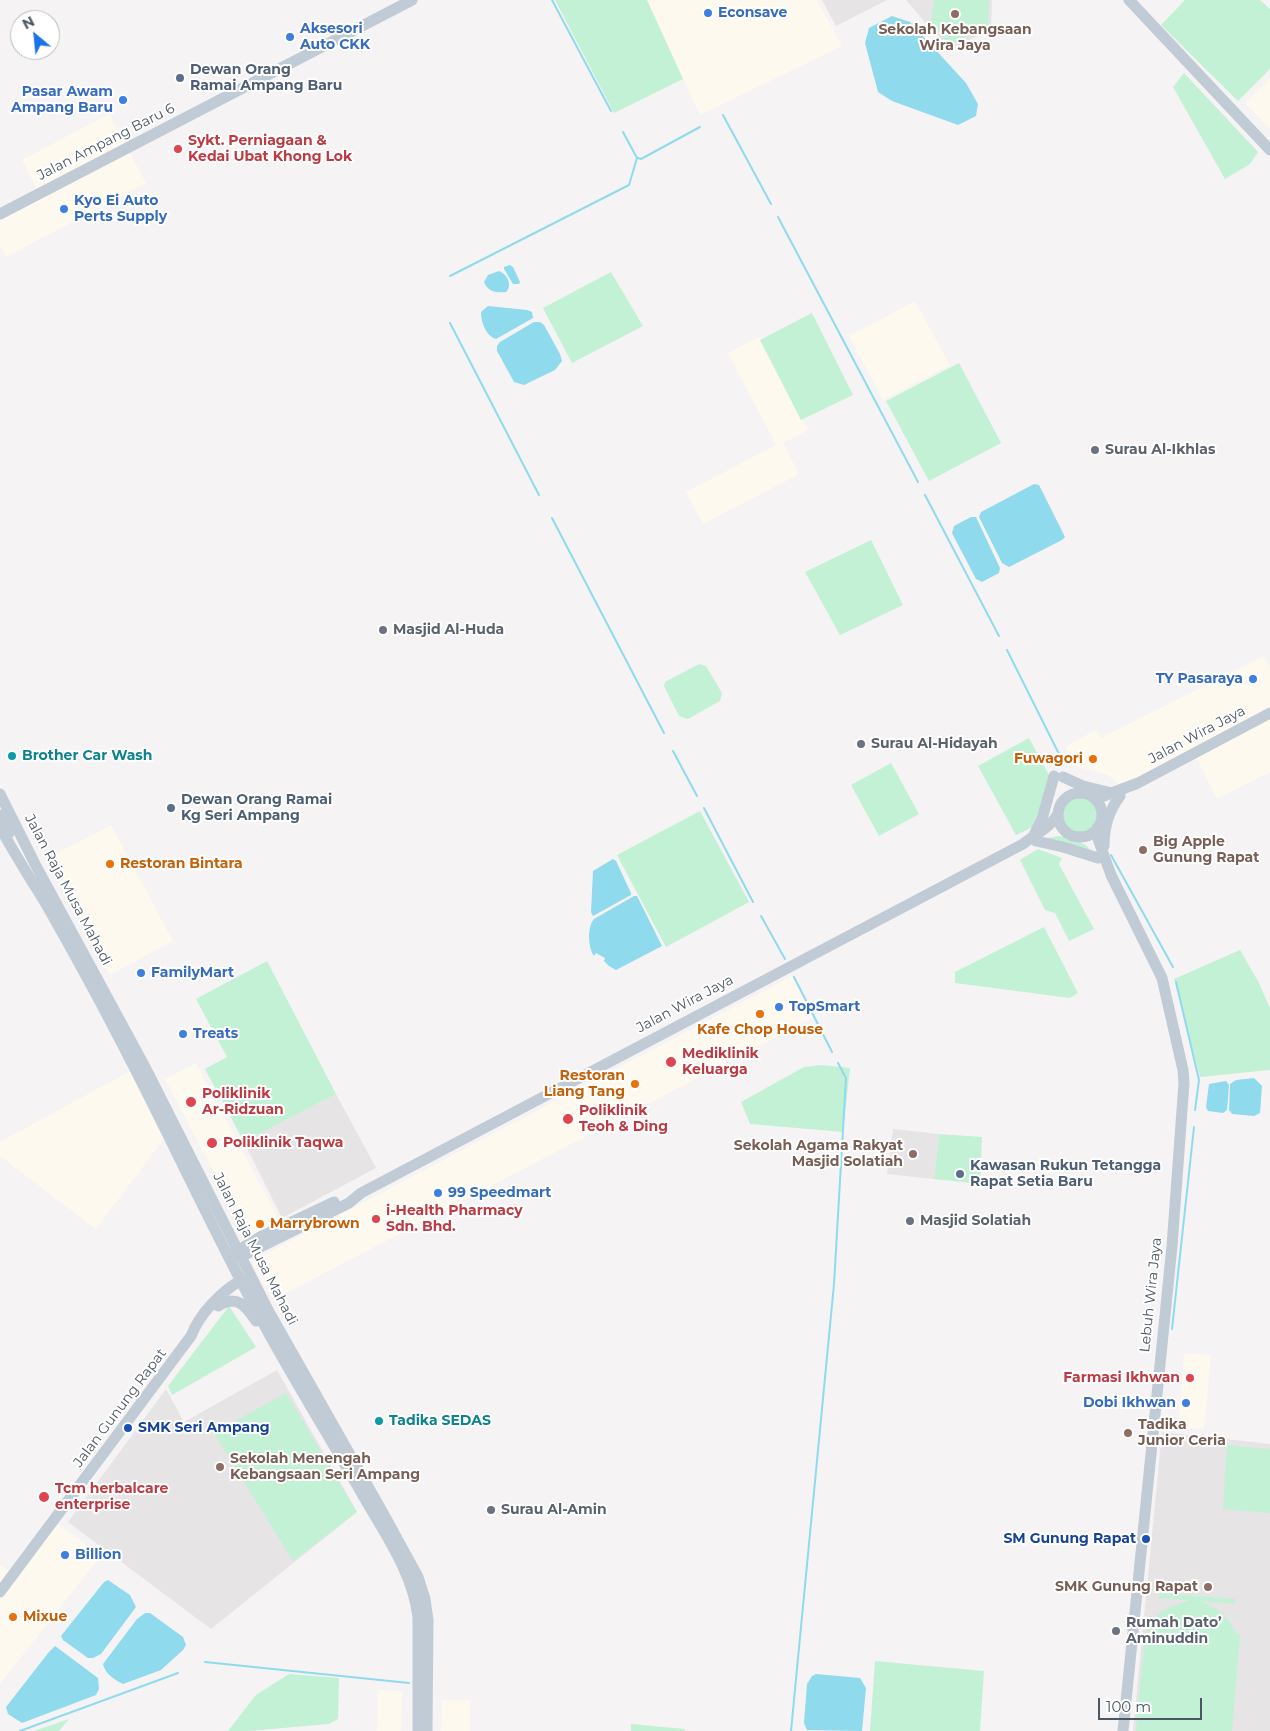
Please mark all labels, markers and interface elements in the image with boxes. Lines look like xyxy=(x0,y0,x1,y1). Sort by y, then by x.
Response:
place label: Econsave xyxy=(718,5,787,21)
marker: Econsave xyxy=(702,7,714,19)
marker: Sekolah Kebangsaan Wira Jaya xyxy=(949,8,961,20)
north arrow xyxy=(10,10,60,60)
text: N xyxy=(19,12,38,33)
place label: Aksesori Auto CKK xyxy=(300,21,370,54)
place label: Sekolah Kebangsaan Wira Jaya xyxy=(878,22,1032,54)
marker: Aksesori Auto CKK xyxy=(284,31,296,43)
place label: Dewan Orang Ramai Ampang Baru xyxy=(190,62,342,94)
marker: Dewan Orang Ramai Ampang Baru xyxy=(174,72,186,84)
place label: Pasar Awam Ampang Baru xyxy=(11,84,113,116)
marker: Pasar Awam Ampang Baru xyxy=(117,94,129,106)
street label: Jalan Ampang Baru 6 xyxy=(35,100,177,184)
place label: Sykt. Perniagaan & Kedai Ubat Khong Lok xyxy=(188,133,352,166)
marker: Sykt. Perniagaan & Kedai Ubat Khong Lok xyxy=(172,143,184,155)
place label: Kyo Ei Auto Perts Supply xyxy=(74,193,167,226)
marker: Kyo Ei Auto Perts Supply xyxy=(58,203,70,215)
place label: Surau Al-Ikhlas xyxy=(1105,442,1215,458)
marker: Surau Al-Ikhlas xyxy=(1089,444,1101,456)
place label: Masjid Al-Huda xyxy=(393,622,504,638)
marker: Masjid Al-Huda xyxy=(377,624,389,636)
place label: TY Pasaraya xyxy=(1156,671,1243,687)
marker: TY Pasaraya xyxy=(1247,673,1259,685)
street label: Jalan Wira Jaya xyxy=(1146,702,1248,768)
place label: Surau Al-Hidayah xyxy=(871,736,998,752)
marker: Surau Al-Hidayah xyxy=(855,738,867,750)
place label: Brother Car Wash xyxy=(22,748,152,764)
marker: Brother Car Wash xyxy=(6,750,18,762)
place label: Fuwagori xyxy=(1014,751,1083,767)
marker: Fuwagori xyxy=(1087,753,1099,765)
place label: Dewan Orang Ramai Kg Seri Ampang xyxy=(181,792,332,824)
marker: Dewan Orang Ramai Kg Seri Ampang xyxy=(165,802,177,814)
street label: Jalan Raja Musa Mahadi xyxy=(21,812,115,968)
place label: Big Apple Gunung Rapat xyxy=(1153,834,1259,866)
marker: Big Apple Gunung Rapat xyxy=(1137,844,1149,856)
place label: Restoran Bintara xyxy=(120,856,243,872)
marker: Restoran Bintara xyxy=(104,858,116,870)
place label: FamilyMart xyxy=(151,965,234,981)
marker: FamilyMart xyxy=(135,967,147,979)
street label: Jalan Wira Jaya xyxy=(634,971,736,1037)
place label: TopSmart xyxy=(789,999,860,1015)
marker: TopSmart xyxy=(773,1001,785,1013)
marker: Kafe Chop House xyxy=(754,1008,766,1020)
place label: Kafe Chop House xyxy=(697,1022,823,1038)
place label: Treats xyxy=(193,1026,238,1042)
marker: Treats xyxy=(177,1028,189,1040)
place label: Mediklinik Keluarga xyxy=(682,1046,759,1078)
marker: Mediklinik Keluarga xyxy=(664,1055,678,1069)
place label: Restoran Liang Tang xyxy=(544,1068,625,1100)
marker: Restoran Liang Tang xyxy=(629,1078,641,1090)
place label: Poliklinik Ar-Ridzuan xyxy=(202,1086,284,1118)
marker: Poliklinik Ar-Ridzuan xyxy=(184,1095,198,1109)
place label: Poliklinik Teoh & Ding xyxy=(579,1103,668,1136)
marker: Poliklinik Teoh & Ding xyxy=(561,1112,575,1126)
place label: Poliklinik Taqwa xyxy=(223,1135,343,1151)
marker: Poliklinik Taqwa xyxy=(205,1136,219,1150)
place label: Sekolah Agama Rakyat Masjid Solatiah xyxy=(734,1138,903,1170)
marker: Sekolah Agama Rakyat Masjid Solatiah xyxy=(907,1148,919,1160)
place label: Kawasan Rukun Tetangga Rapat Setia Baru xyxy=(970,1158,1161,1190)
marker: Kawasan Rukun Tetangga Rapat Setia Baru xyxy=(954,1168,966,1180)
street label: Jalan Raja Musa Mahadi xyxy=(209,1170,301,1328)
place label: 99 Speedmart xyxy=(448,1185,551,1201)
marker: 99 Speedmart xyxy=(432,1187,444,1199)
place label: i-Health Pharmacy Sdn. Bhd. xyxy=(386,1203,523,1236)
marker: i-Health Pharmacy Sdn. Bhd. xyxy=(370,1213,382,1225)
place label: Masjid Solatiah xyxy=(920,1213,1031,1229)
marker: Masjid Solatiah xyxy=(904,1215,916,1227)
place label: Marrybrown xyxy=(270,1216,360,1232)
marker: Marrybrown xyxy=(254,1218,266,1230)
street label: Lebuh Wira Jaya xyxy=(1137,1237,1165,1353)
street label: Jalan Gunung Rapat xyxy=(70,1345,170,1471)
place label: Farmasi Ikhwan xyxy=(1063,1370,1180,1386)
marker: Farmasi Ikhwan xyxy=(1184,1372,1196,1384)
place label: Dobi Ikhwan xyxy=(1083,1395,1176,1411)
marker: Dobi Ikhwan xyxy=(1180,1397,1192,1409)
place label: Tadika SEDAS xyxy=(389,1413,491,1429)
marker: Tadika SEDAS xyxy=(373,1415,385,1427)
place label: Tadika Junior Ceria xyxy=(1138,1417,1226,1450)
place label: SMK Seri Ampang xyxy=(138,1420,270,1436)
marker: SMK Seri Ampang xyxy=(122,1422,134,1434)
marker: Tadika Junior Ceria xyxy=(1122,1427,1134,1439)
place label: Sekolah Menengah Kebangsaan Seri Ampang xyxy=(230,1451,420,1484)
marker: Sekolah Menengah Kebangsaan Seri Ampang xyxy=(214,1461,226,1473)
place label: Tcm herbalcare enterprise xyxy=(55,1481,168,1514)
marker: Tcm herbalcare enterprise xyxy=(37,1490,51,1504)
place label: Surau Al-Amin xyxy=(501,1502,607,1518)
marker: Surau Al-Amin xyxy=(485,1504,497,1516)
place label: SM Gunung Rapat xyxy=(1003,1531,1136,1547)
marker: SM Gunung Rapat xyxy=(1140,1533,1152,1545)
place label: Billion xyxy=(75,1547,121,1563)
marker: Billion xyxy=(59,1549,71,1561)
place label: SMK Gunung Rapat xyxy=(1055,1579,1198,1595)
marker: SMK Gunung Rapat xyxy=(1202,1581,1214,1593)
place label: Mixue xyxy=(23,1609,67,1625)
marker: Mixue xyxy=(7,1611,19,1623)
place label: Rumah Dato’ Aminuddin xyxy=(1126,1615,1222,1648)
marker: Rumah Dato’ Aminuddin xyxy=(1110,1625,1122,1637)
scale bar xyxy=(1100,1688,1204,1720)
text: 100 m xyxy=(1106,1697,1151,1716)

